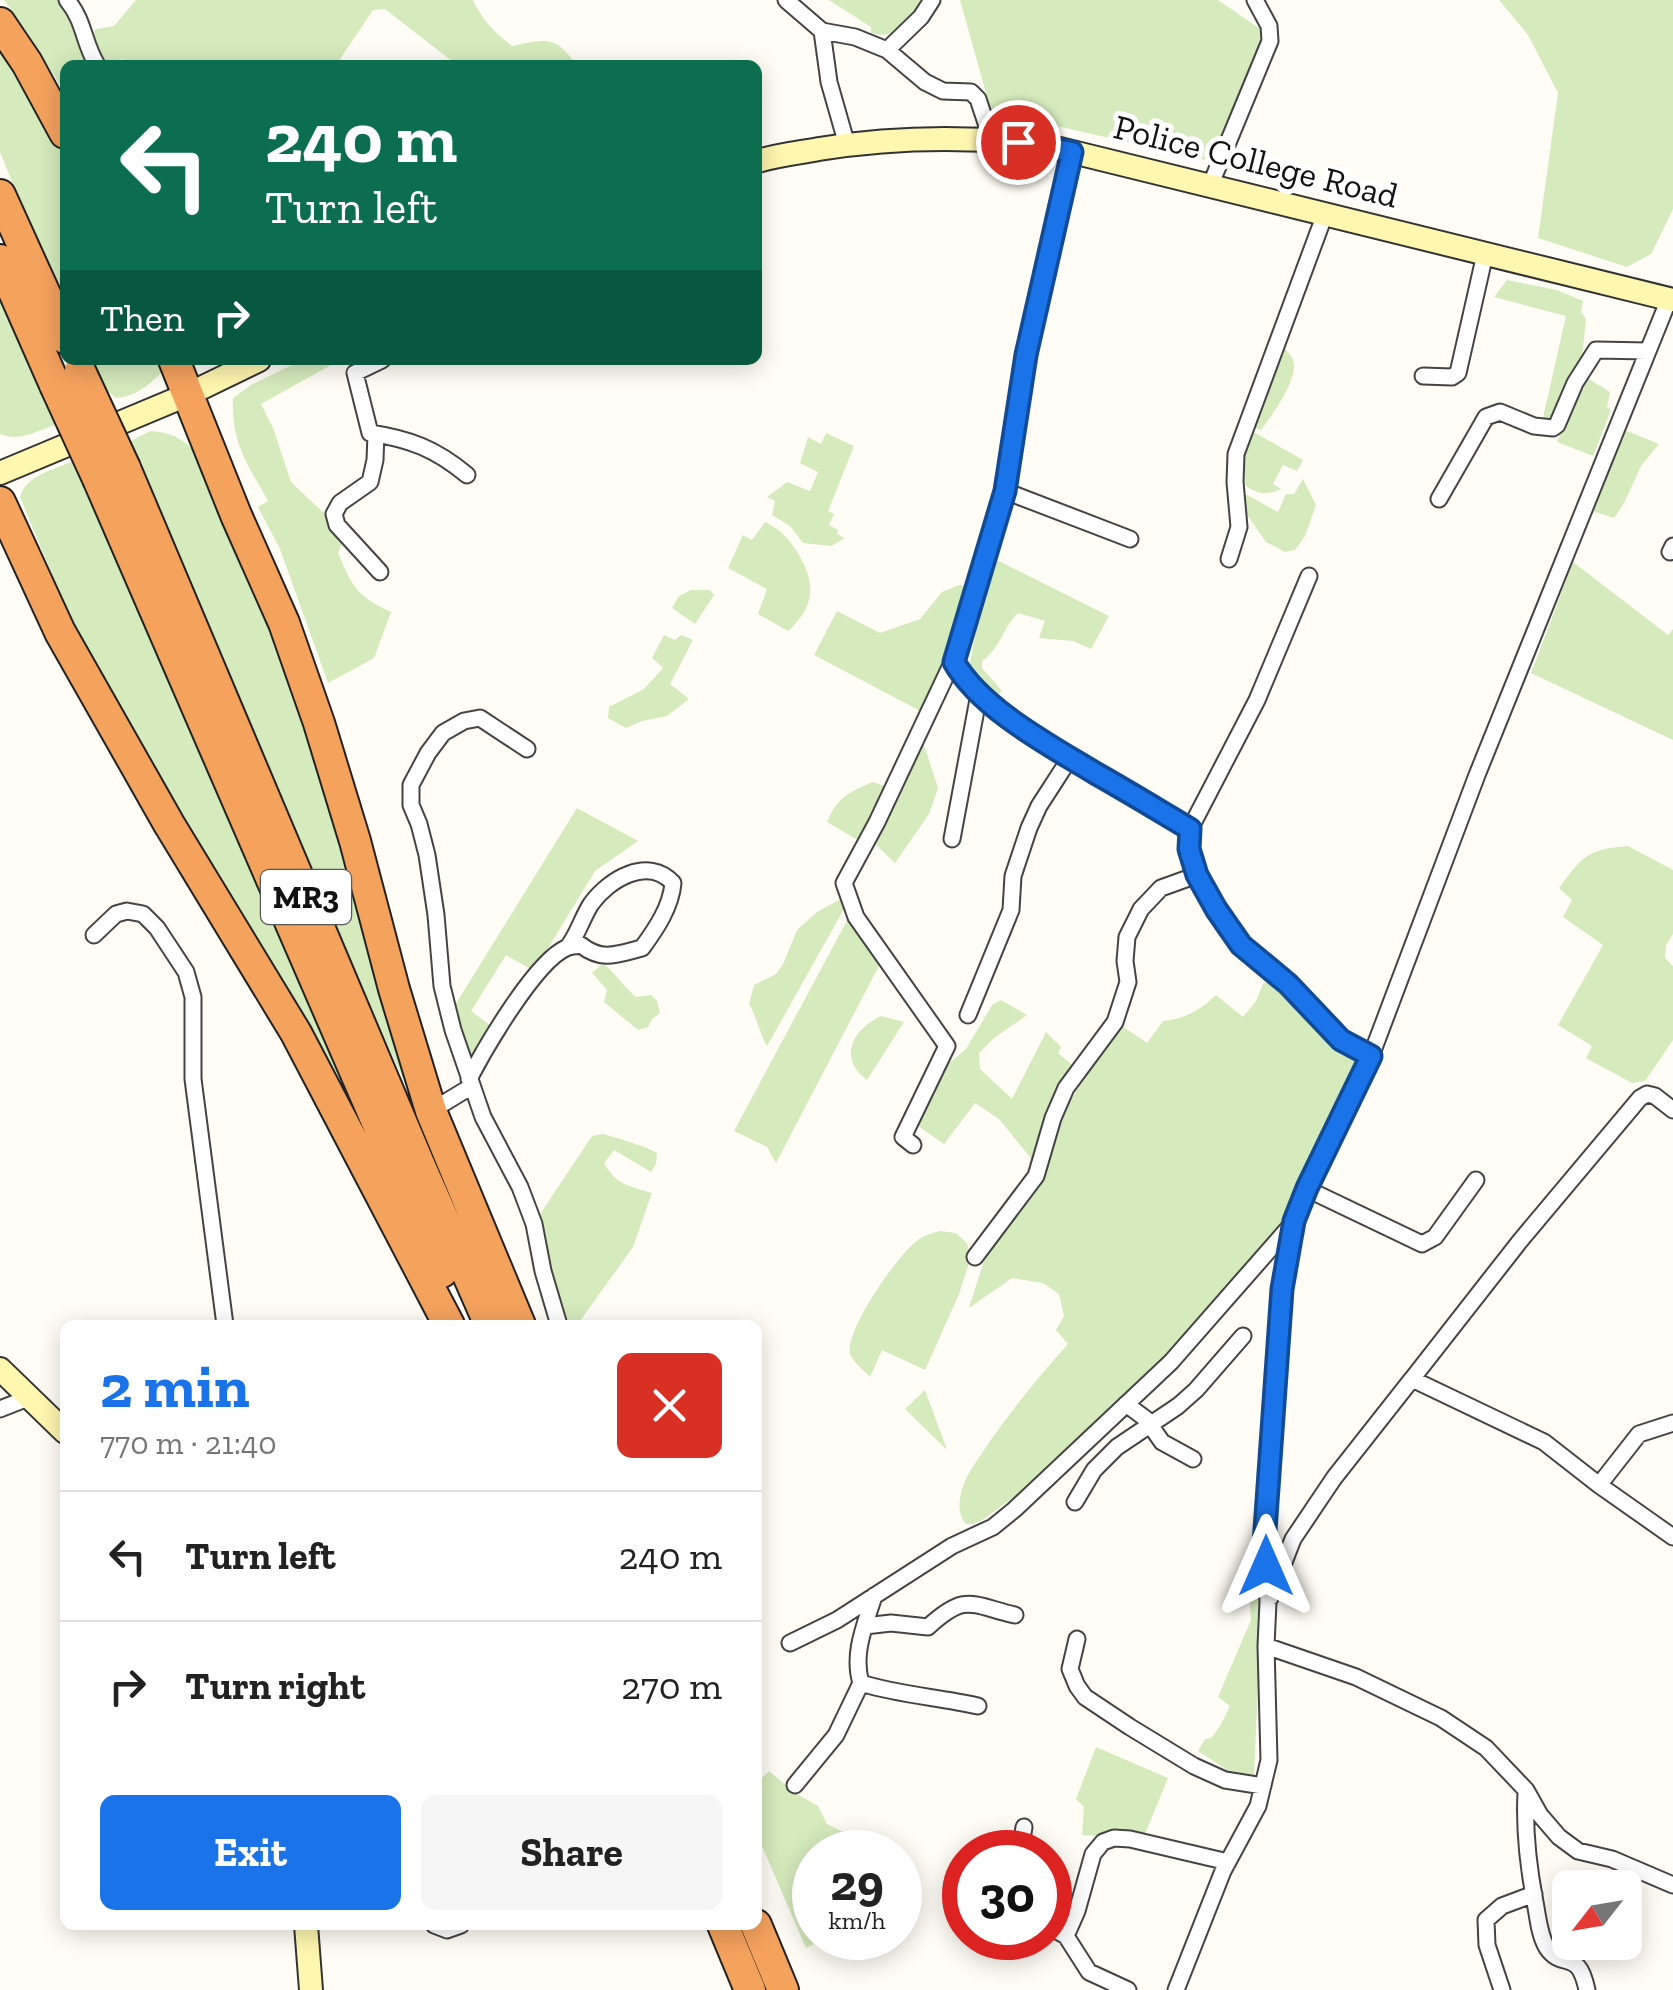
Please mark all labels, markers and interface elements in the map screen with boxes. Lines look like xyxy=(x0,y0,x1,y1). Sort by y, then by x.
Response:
text: 240 m xyxy=(265,96,457,180)
icon: left xyxy=(100,100,230,230)
pin xyxy=(976,100,1061,185)
street label: Police College Road xyxy=(1110,105,1402,217)
icon: arrive xyxy=(991,115,1046,170)
text: Turn left xyxy=(265,181,437,235)
icon: right xyxy=(204,290,259,345)
text: Then xyxy=(100,295,184,341)
road number: MR3 xyxy=(261,870,351,924)
text: 2 min xyxy=(100,1350,250,1422)
button: close xyxy=(617,1353,722,1458)
text: 770 m · 21:40 xyxy=(100,1424,277,1462)
position arrow xyxy=(1214,1514,1318,1618)
icon: left xyxy=(100,1529,155,1584)
text: Turn left xyxy=(185,1533,336,1579)
text: 240 m xyxy=(619,1533,722,1579)
icon: right xyxy=(100,1659,155,1714)
text: Turn right xyxy=(185,1663,365,1709)
text: 270 m xyxy=(621,1663,722,1709)
button: Exit xyxy=(100,1795,401,1910)
button: Share xyxy=(421,1795,722,1910)
speed limit sign: 30 xyxy=(942,1830,1072,1960)
text: 29 xyxy=(830,1853,884,1913)
north arrow xyxy=(1552,1870,1642,1960)
map controls xyxy=(1552,1870,1642,1960)
text: km/h xyxy=(828,1905,886,1935)

